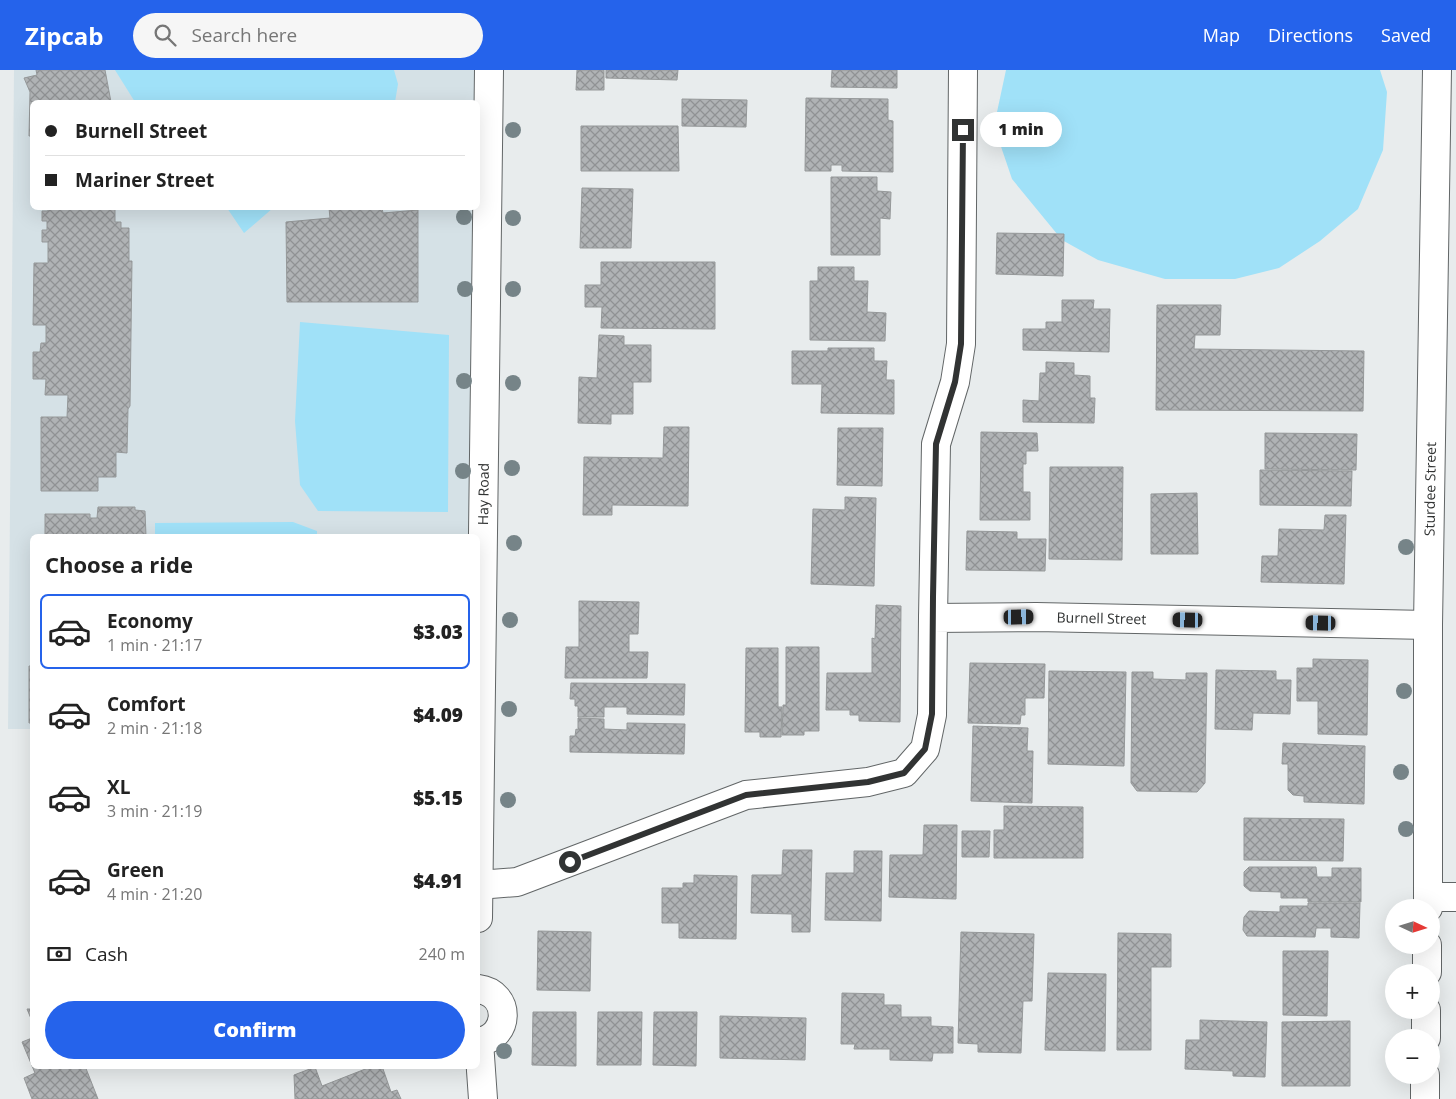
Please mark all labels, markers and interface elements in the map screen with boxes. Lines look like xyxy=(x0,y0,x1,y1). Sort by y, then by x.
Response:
search box xyxy=(133,13,483,58)
text: Zipcab xyxy=(25,19,103,52)
icon: search xyxy=(151,21,179,49)
text: Search here xyxy=(191,22,297,48)
text: Map xyxy=(1203,23,1240,47)
text: Directions xyxy=(1268,23,1353,47)
text: Saved xyxy=(1381,23,1431,47)
callout: 1 min xyxy=(980,112,1063,148)
text: Burnell Street xyxy=(75,118,207,144)
text: 1 min xyxy=(998,118,1044,140)
route end xyxy=(952,119,974,141)
text: Mariner Street xyxy=(75,167,214,193)
street label: Sturdee Street xyxy=(1419,442,1440,536)
street label: Hay Road xyxy=(473,463,493,525)
text: Choose a ride xyxy=(45,549,193,579)
street label: Burnell Street xyxy=(1056,607,1147,628)
text: Economy xyxy=(107,608,193,634)
icon: car xyxy=(47,609,92,654)
car xyxy=(1003,609,1034,625)
car xyxy=(1172,612,1203,628)
car xyxy=(1305,615,1336,631)
text: $3.03 xyxy=(413,619,463,645)
text: 1 min · 21:17 xyxy=(107,634,202,656)
text: Comfort xyxy=(107,691,186,717)
icon: car xyxy=(47,692,92,737)
text: $4.09 xyxy=(413,702,463,728)
text: 2 min · 21:18 xyxy=(107,717,202,739)
text: XL xyxy=(107,774,130,800)
icon: car xyxy=(47,775,92,820)
text: $5.15 xyxy=(413,785,463,811)
text: 3 min · 21:19 xyxy=(107,800,202,822)
route start xyxy=(559,851,581,873)
text: Green xyxy=(107,857,164,883)
icon: car xyxy=(47,858,92,903)
text: $4.91 xyxy=(413,868,463,894)
text: 4 min · 21:20 xyxy=(107,883,202,905)
north arrow xyxy=(1385,899,1440,954)
map controls xyxy=(1385,899,1440,1084)
icon: cash xyxy=(45,940,73,968)
text: Cash xyxy=(85,941,128,967)
text: 240 m xyxy=(419,943,465,965)
button: + xyxy=(1385,964,1440,1019)
button: Confirm xyxy=(45,1001,465,1059)
button: − xyxy=(1385,1029,1440,1084)

